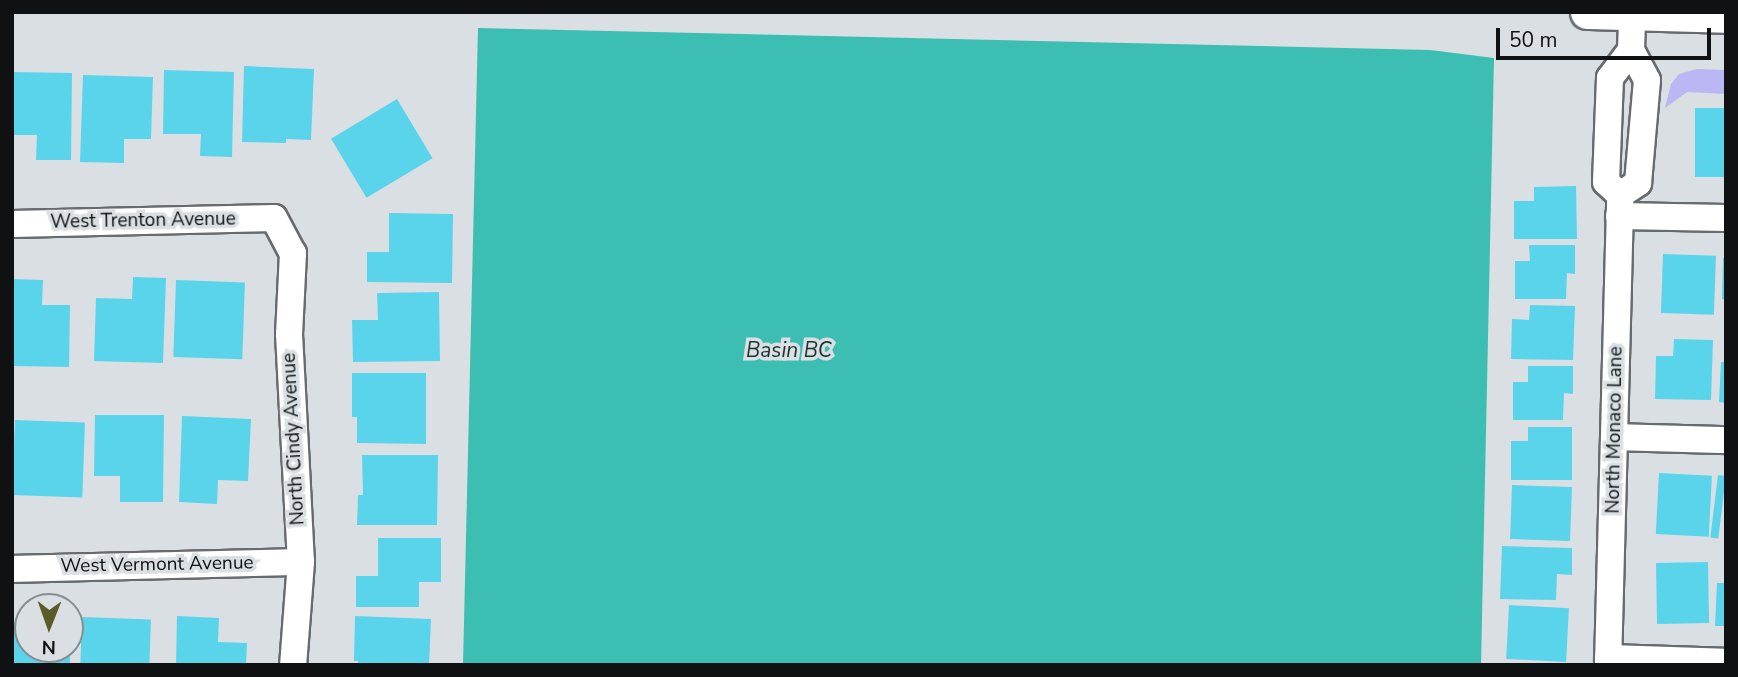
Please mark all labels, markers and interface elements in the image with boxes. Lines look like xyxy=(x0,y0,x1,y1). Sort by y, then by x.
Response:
scale bar xyxy=(1500,14,1715,58)
text: 50 m xyxy=(1509,26,1558,54)
street label: West Trenton Avenue xyxy=(50,208,236,234)
water label: Basin BC xyxy=(746,337,832,363)
street label: North Monaco Lane xyxy=(1602,346,1628,514)
street label: North Cindy Avenue xyxy=(278,352,310,526)
street label: West Vermont Avenue xyxy=(60,552,254,578)
north arrow xyxy=(14,593,84,663)
text: N xyxy=(41,634,56,660)

